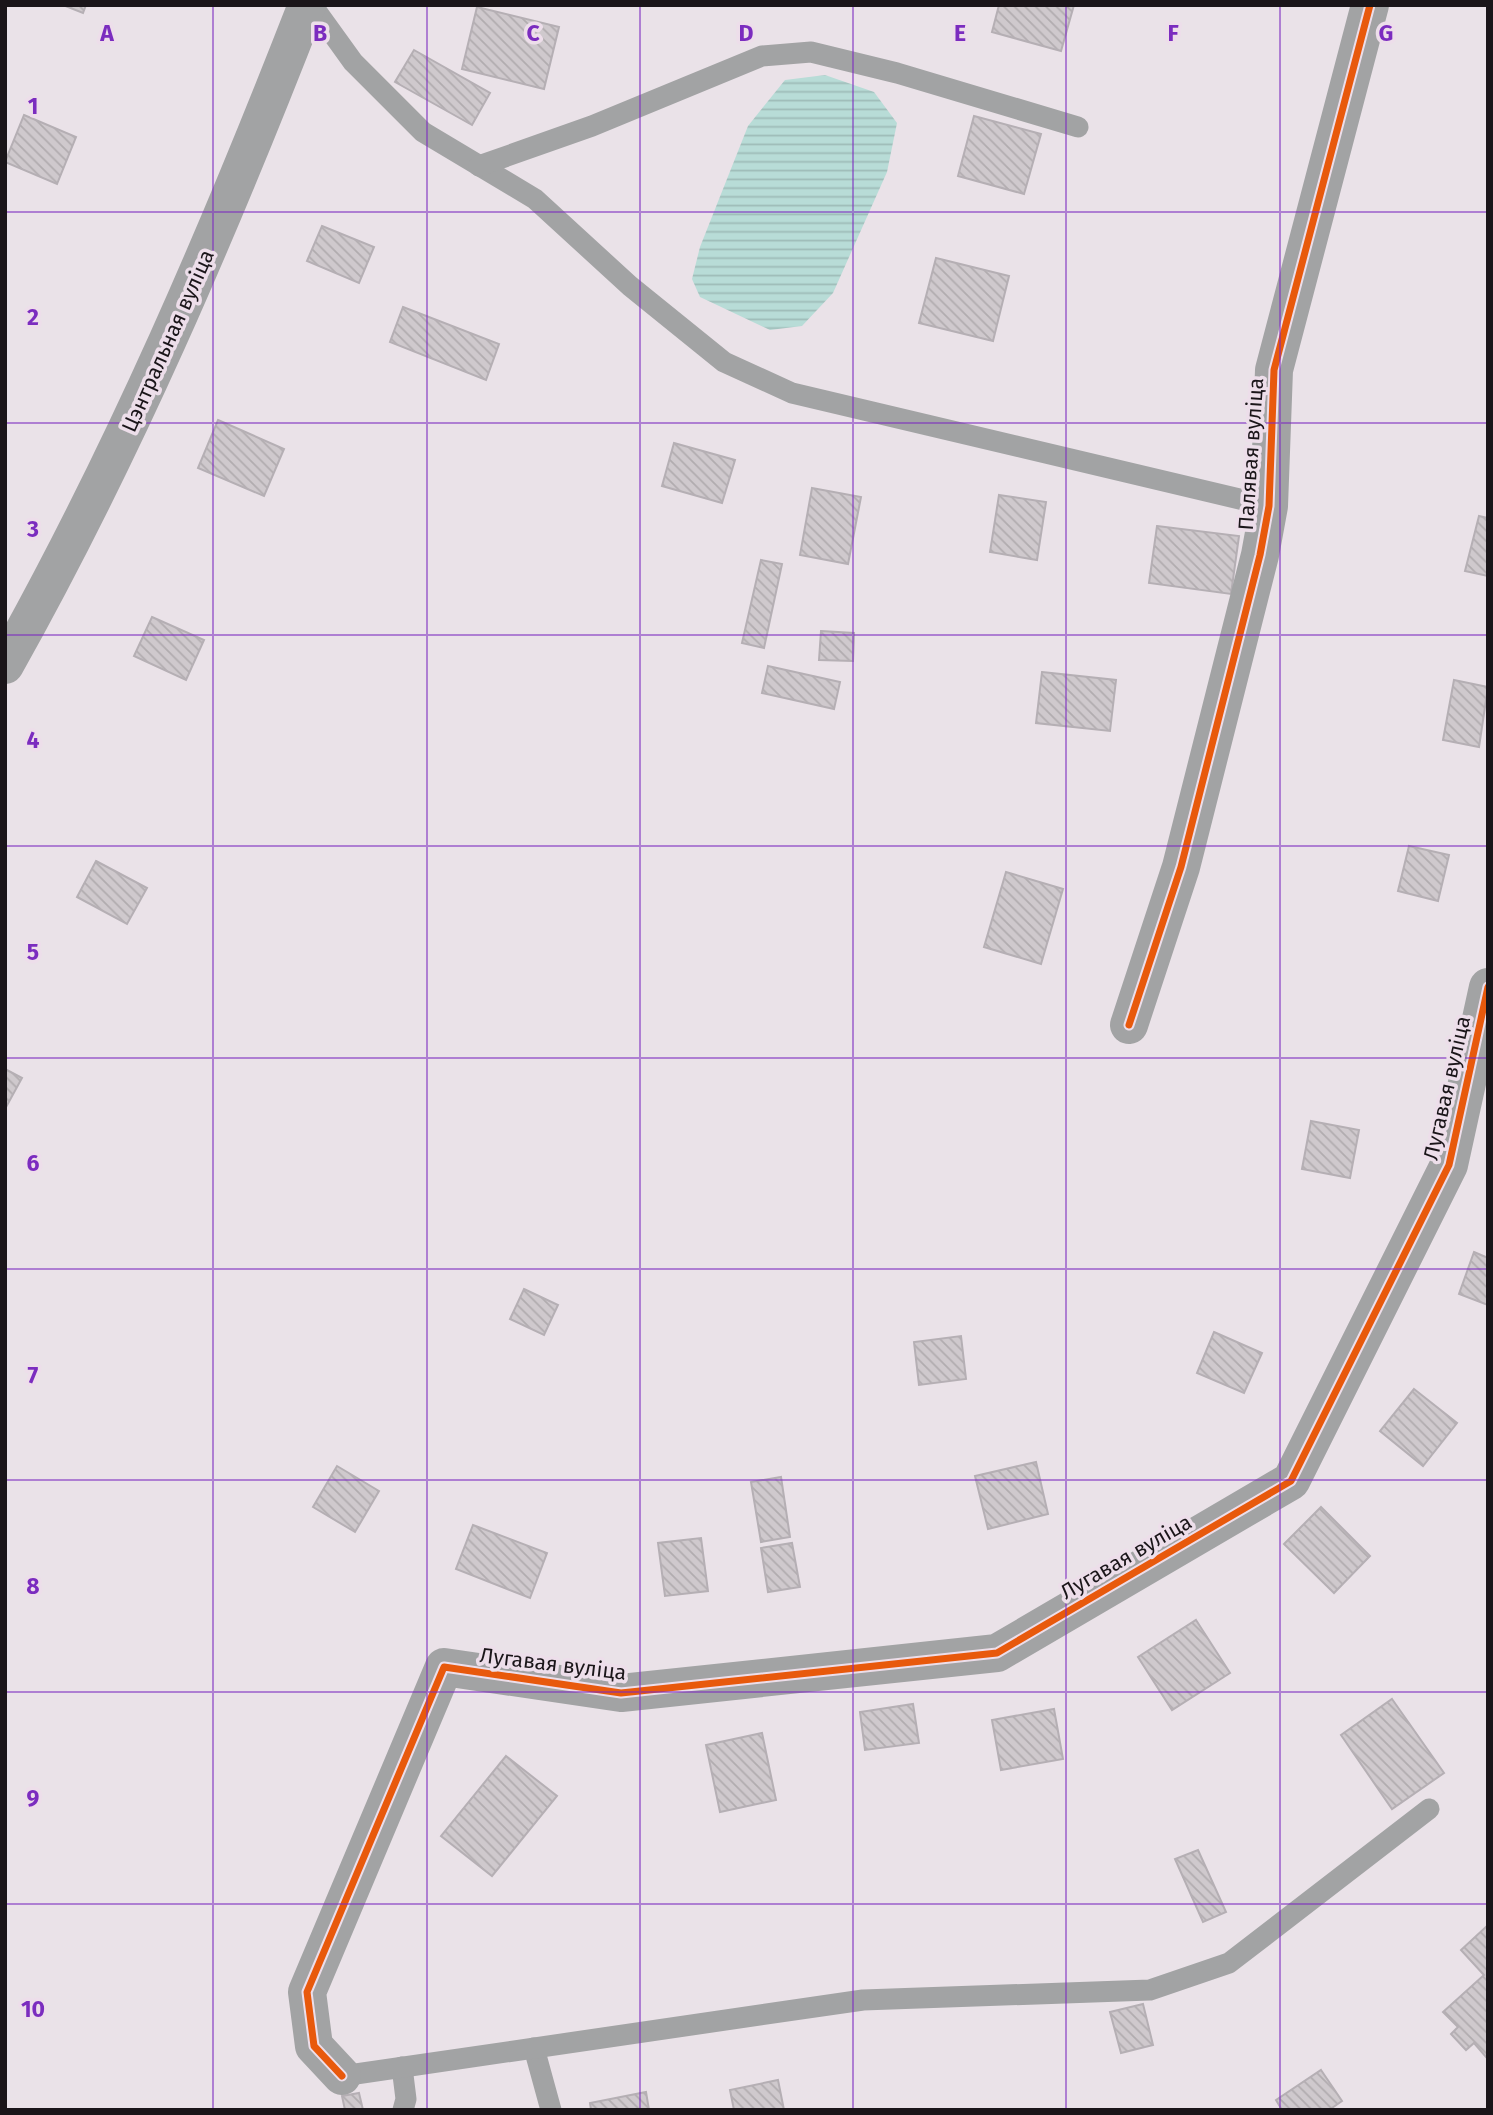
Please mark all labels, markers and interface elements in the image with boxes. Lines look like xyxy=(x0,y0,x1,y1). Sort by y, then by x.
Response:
text: A xyxy=(99,19,114,47)
text: B xyxy=(313,19,327,47)
text: C xyxy=(526,19,540,47)
text: D xyxy=(739,19,754,47)
text: E xyxy=(954,19,966,47)
text: F xyxy=(1167,19,1179,47)
text: G xyxy=(1379,19,1393,47)
text: 1 xyxy=(28,92,38,120)
street label: Цэнтральная вуліца xyxy=(116,246,220,436)
text: 2 xyxy=(27,303,39,331)
street label: Палявая вуліца xyxy=(1233,377,1269,531)
text: 3 xyxy=(26,515,39,543)
text: 4 xyxy=(27,726,40,754)
text: 5 xyxy=(27,938,39,966)
street label: Лугавая вуліца xyxy=(1418,1013,1476,1163)
text: 6 xyxy=(27,1149,40,1177)
text: 7 xyxy=(28,1361,39,1389)
street label: Лугавая вуліца xyxy=(1056,1509,1196,1605)
text: 8 xyxy=(26,1572,40,1600)
street label: Лугавая вуліца xyxy=(478,1642,628,1686)
text: 9 xyxy=(27,1784,40,1812)
text: 10 xyxy=(21,1995,45,2023)

